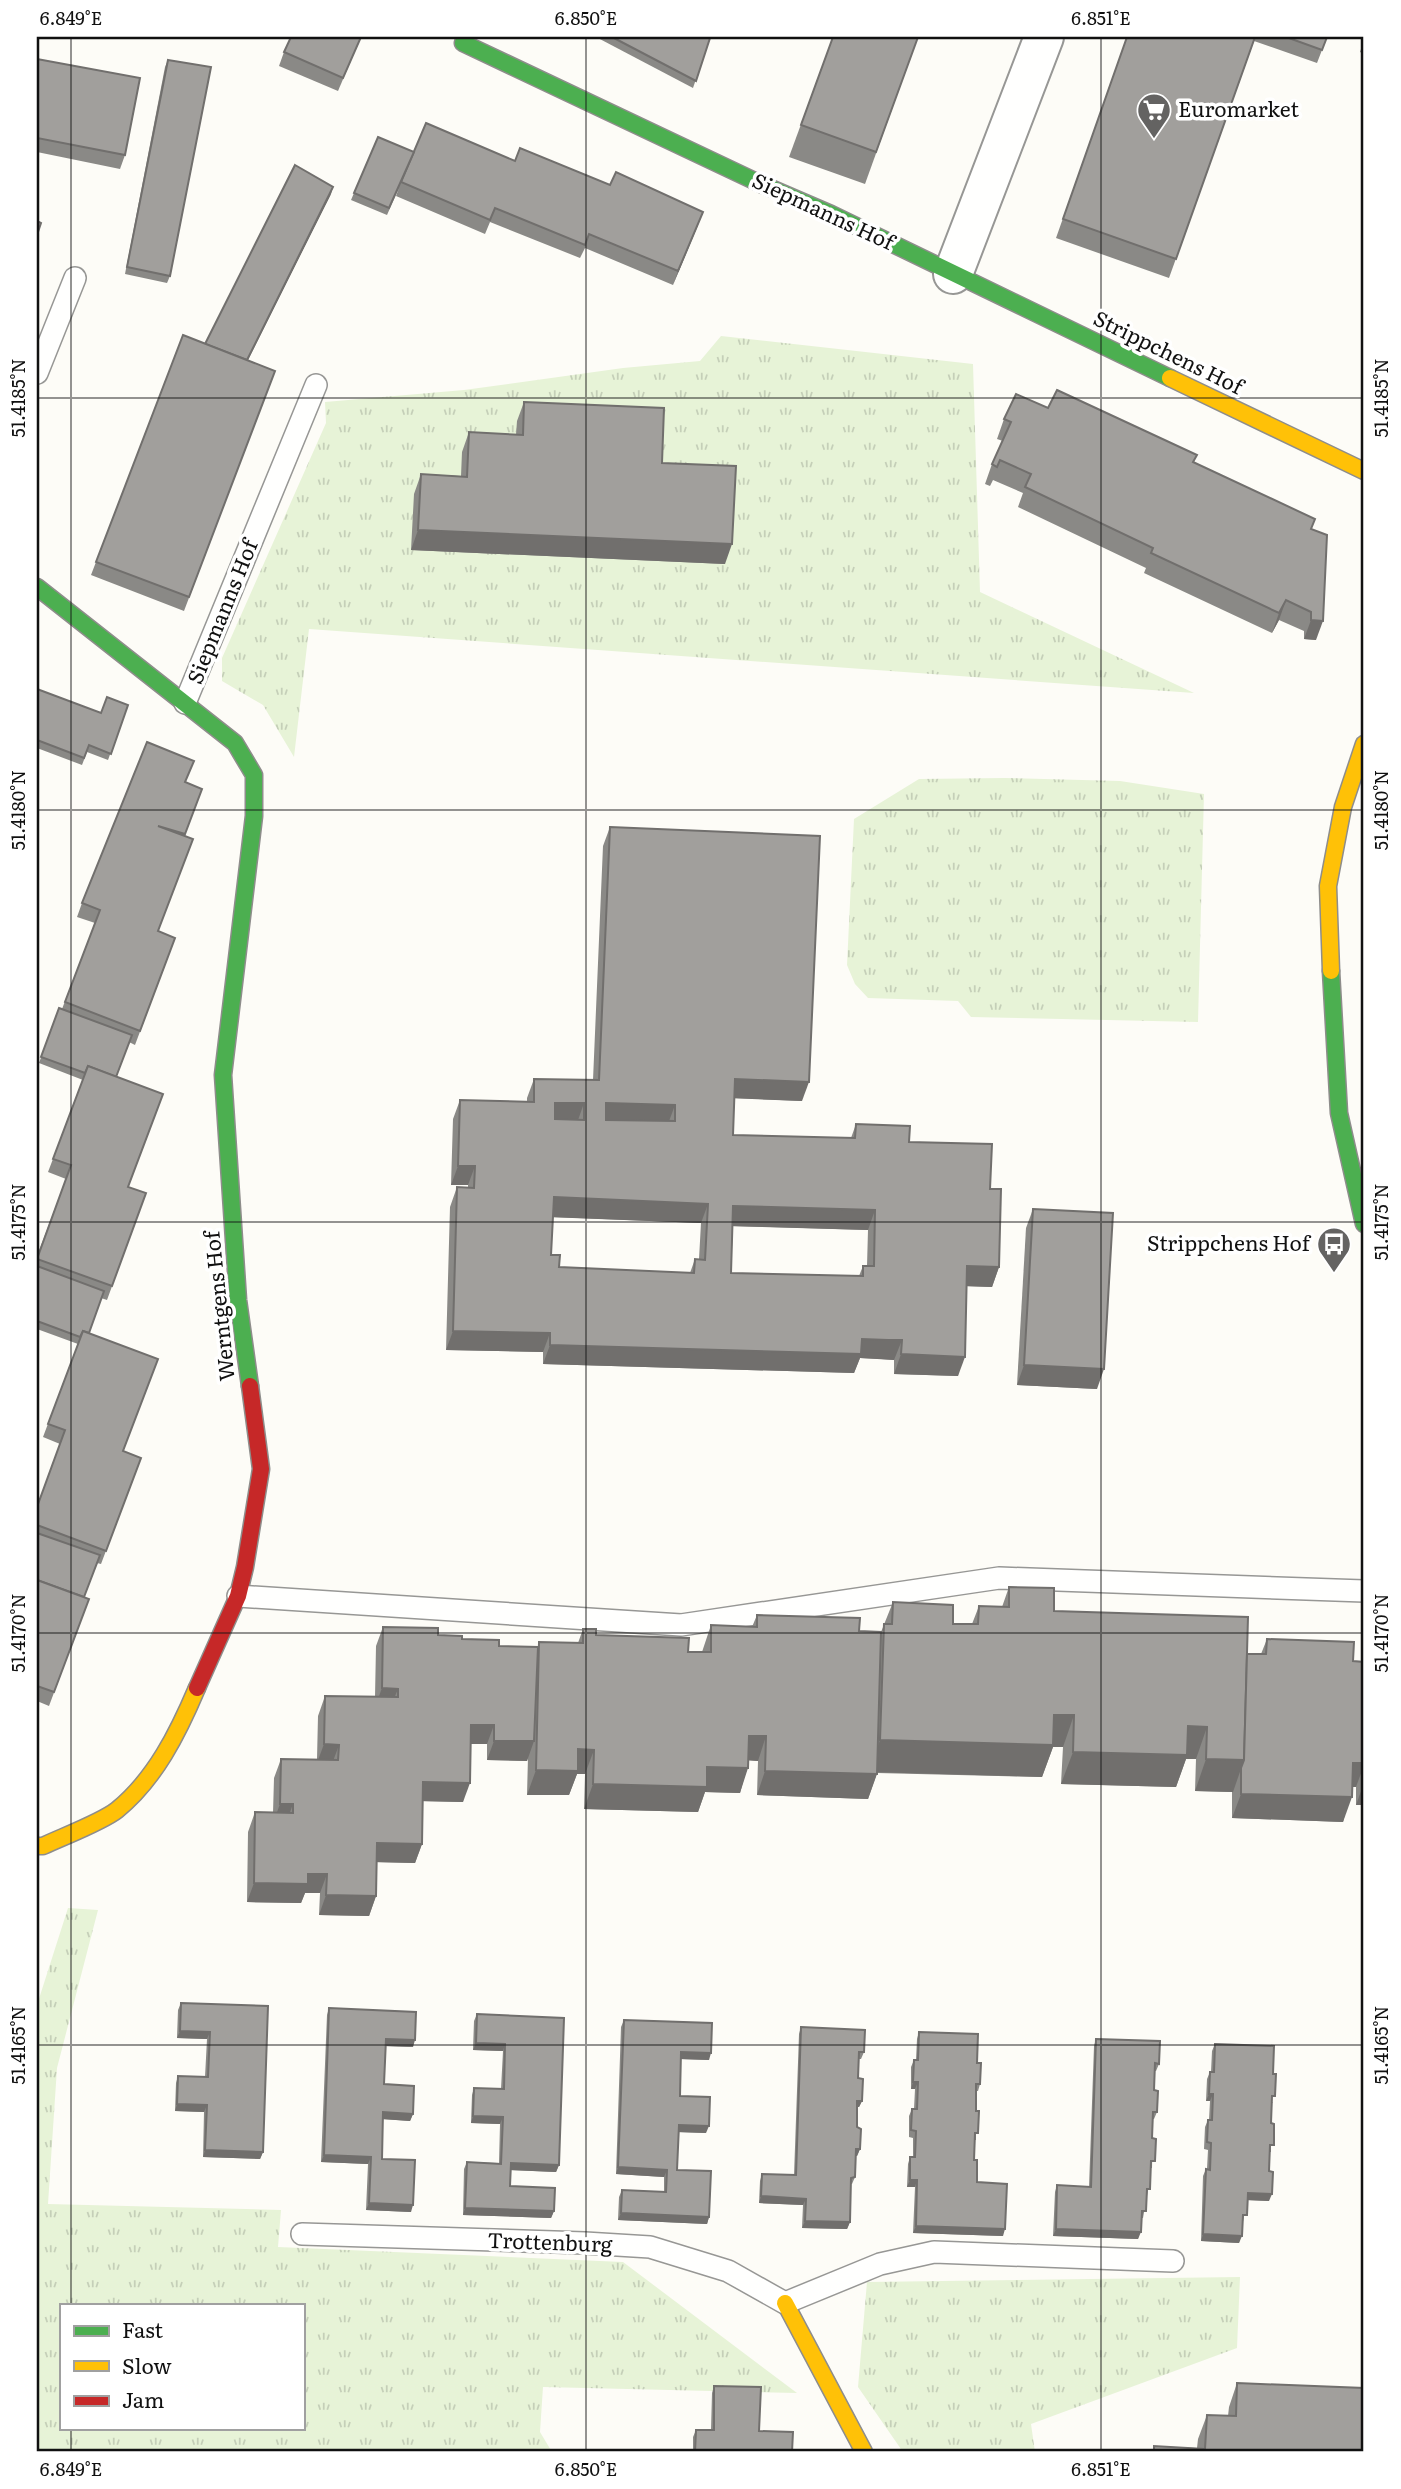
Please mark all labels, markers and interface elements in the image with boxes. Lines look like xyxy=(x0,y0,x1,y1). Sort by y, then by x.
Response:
text: 6.849°E xyxy=(40,4,102,31)
text: 6.850°E xyxy=(555,4,617,31)
text: 6.851°E xyxy=(1071,4,1131,31)
supermarket icon: Euromarket xyxy=(1135,91,1173,140)
place label: Euromarket xyxy=(1178,92,1299,123)
street label: Siepmanns Hof xyxy=(748,163,902,257)
street label: Strippchens Hof xyxy=(1089,301,1251,401)
text: 51.4185°N xyxy=(4,358,31,438)
text: 51.4185°N xyxy=(1367,358,1394,438)
street label: Siepmanns Hof xyxy=(178,532,264,688)
text: 51.4180°N xyxy=(4,770,31,850)
text: 51.4180°N xyxy=(1367,770,1394,850)
text: 51.4175°N xyxy=(4,1183,31,1261)
text: 51.4175°N xyxy=(1367,1183,1394,1261)
bus stop icon: Strippchens Hof xyxy=(1315,1225,1353,1274)
place label: Strippchens Hof xyxy=(1147,1226,1312,1257)
street label: Werntgens Hof xyxy=(194,1228,241,1383)
text: 51.4170°N xyxy=(4,1594,31,1672)
text: 51.4170°N xyxy=(1367,1594,1394,1672)
text: 51.4165°N xyxy=(4,2006,31,2084)
text: 51.4165°N xyxy=(1367,2006,1394,2084)
street label: Trottenburg xyxy=(487,2223,613,2258)
legend xyxy=(60,2304,304,2430)
text: Fast xyxy=(122,2313,163,2344)
text: Slow xyxy=(122,2349,172,2380)
text: Jam xyxy=(122,2383,164,2414)
text: 6.849°E xyxy=(40,2455,102,2482)
text: 6.850°E xyxy=(555,2455,617,2482)
text: 6.851°E xyxy=(1071,2455,1131,2482)

